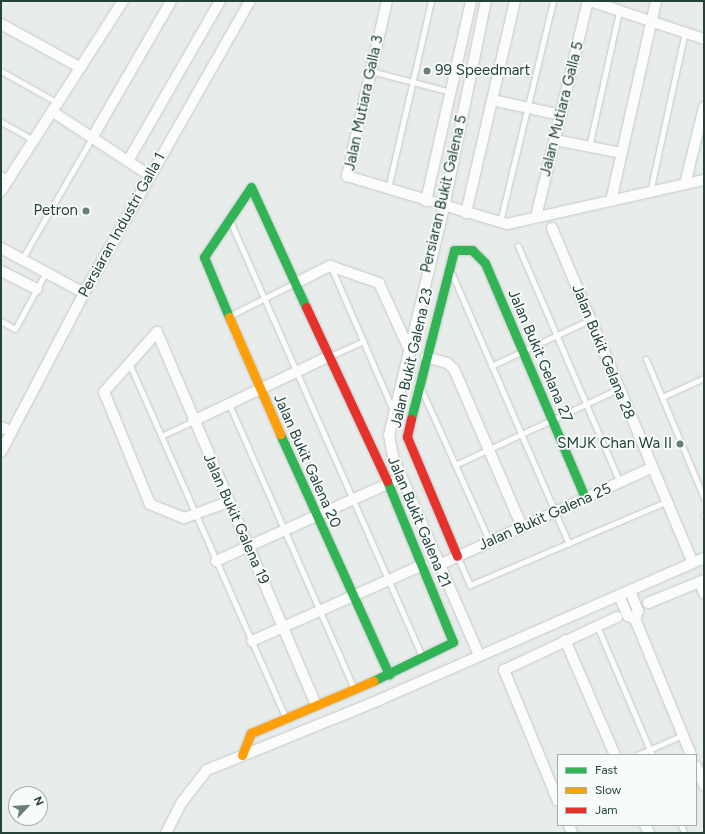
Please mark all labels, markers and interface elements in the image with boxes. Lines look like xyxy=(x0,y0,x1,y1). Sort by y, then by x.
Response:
street label: Jalan Mutiara Galla 3 xyxy=(341,34,387,172)
street label: Jalan Mutiara Galla 5 xyxy=(537,40,587,178)
place label: 99 Speedmart xyxy=(435,62,530,80)
marker: 99 Speedmart xyxy=(422,66,432,76)
street label: Persiaran Bukit Galena 5 xyxy=(417,113,471,275)
street label: Persiaran Industri Galla 1 xyxy=(75,150,169,300)
place label: Petron xyxy=(33,202,78,220)
marker: Petron xyxy=(81,206,91,216)
street label: Jalan Bukit Gelana 28 xyxy=(568,282,638,422)
street label: Jalan Bukit Galena 23 xyxy=(387,286,437,430)
street label: Jalan Bukit Gelana 27 xyxy=(504,287,576,425)
street label: Jalan Bukit Galena 20 xyxy=(269,391,345,531)
place label: SMJK Chan Wa II xyxy=(557,435,672,453)
marker: SMJK Chan Wa II xyxy=(675,439,685,449)
street label: Jalan Bukit Galena 19 xyxy=(199,451,273,587)
street label: Jalan Bukit Galena 21 xyxy=(383,454,455,590)
street label: Jalan Bukit Galena 25 xyxy=(476,480,614,554)
legend xyxy=(557,754,697,826)
text: Fast xyxy=(595,763,618,777)
text: Slow xyxy=(595,783,621,797)
north arrow xyxy=(8,786,48,826)
text: N xyxy=(31,795,46,808)
text: Jam xyxy=(595,803,618,817)

